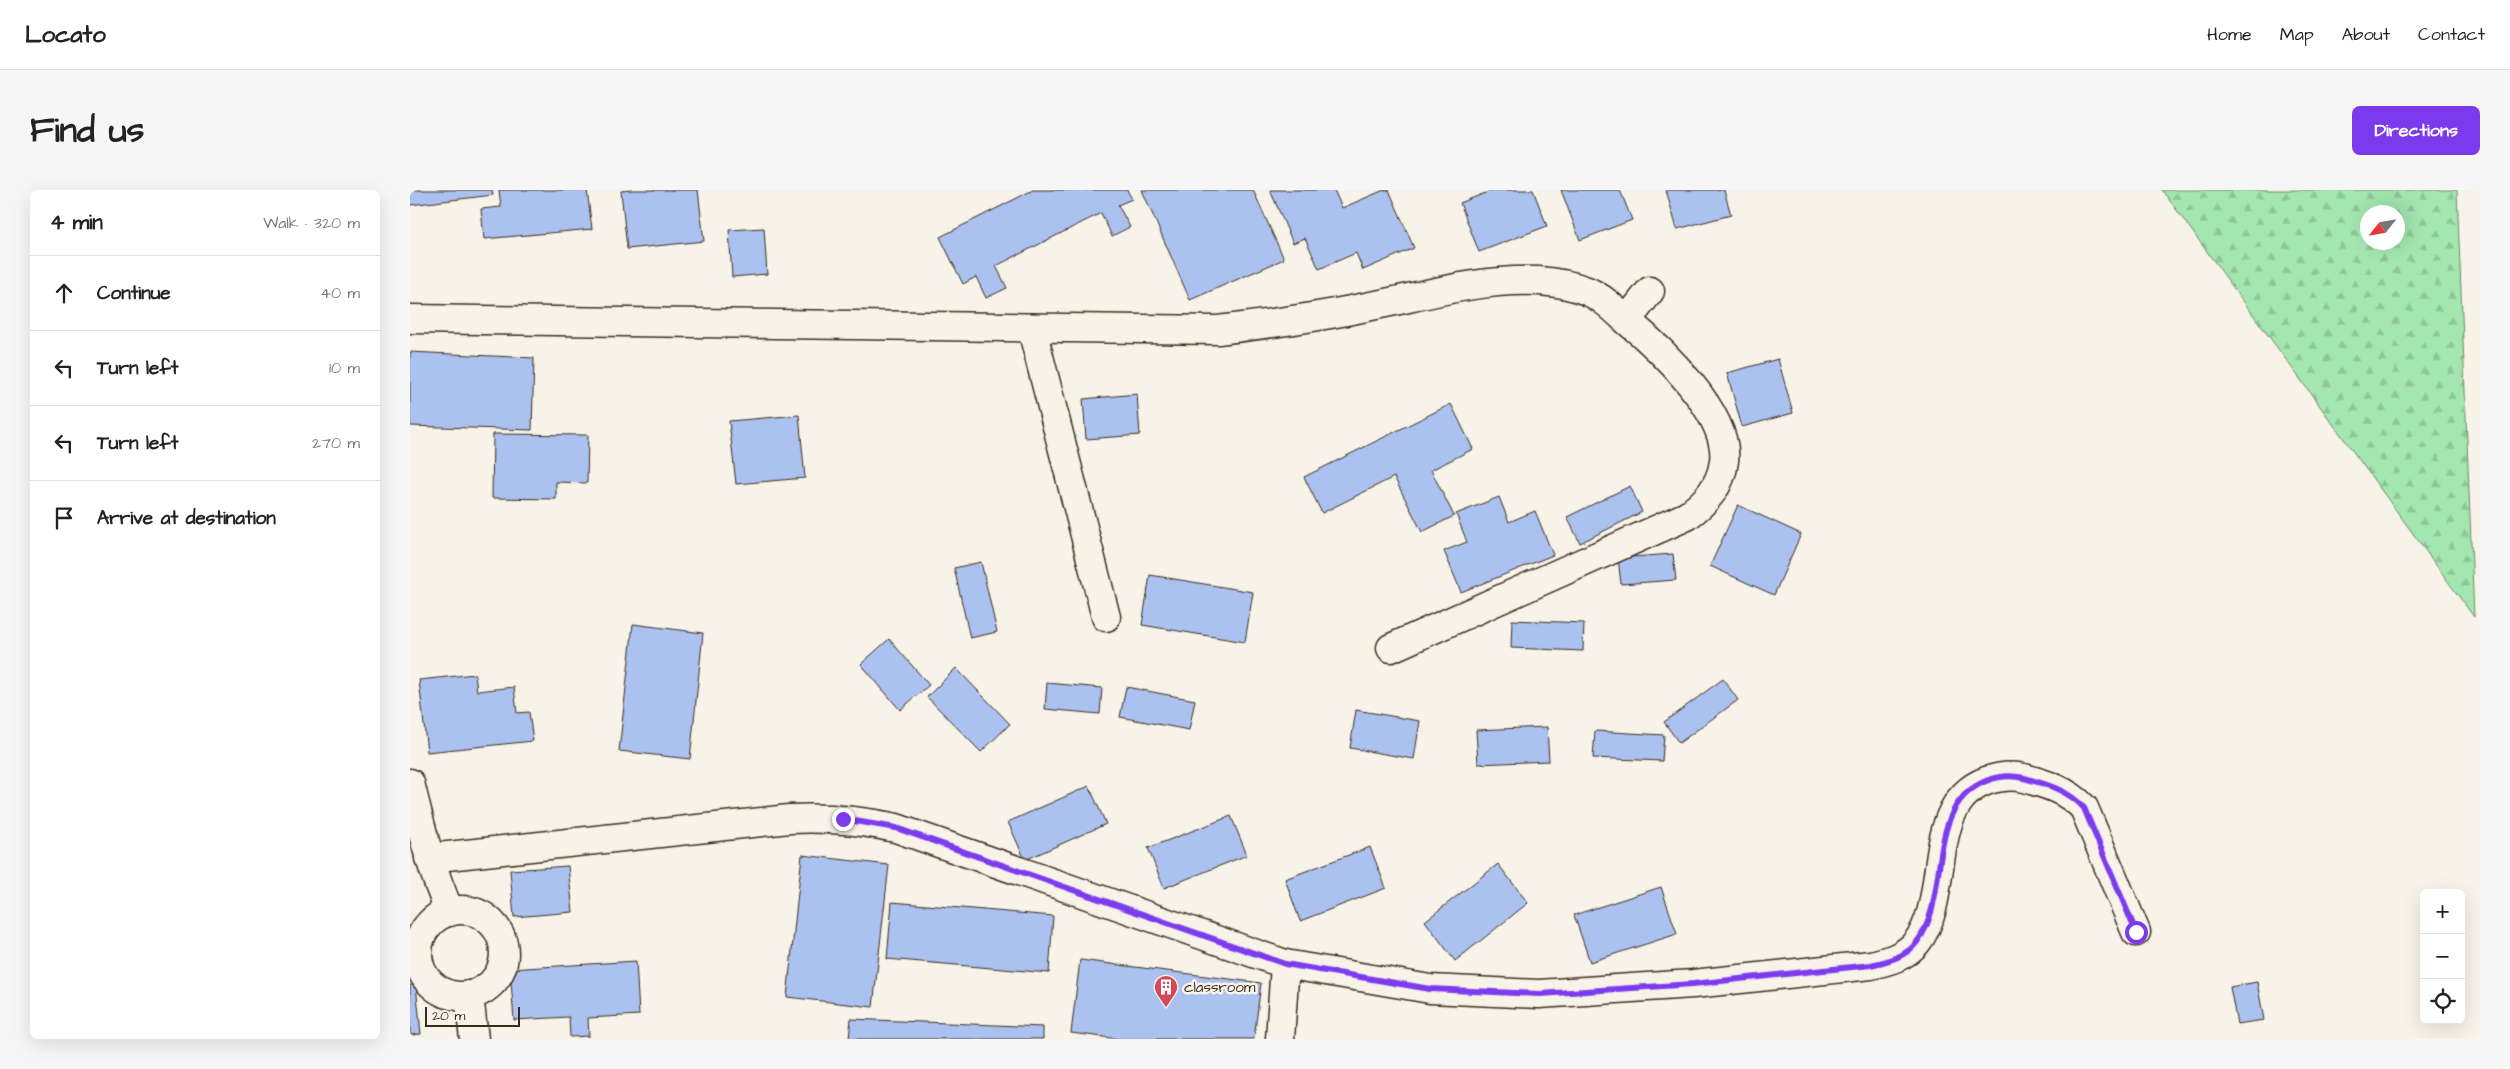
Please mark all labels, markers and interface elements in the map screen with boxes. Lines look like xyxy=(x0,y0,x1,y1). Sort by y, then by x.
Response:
text: Locato xyxy=(25,18,106,52)
text: Home xyxy=(2207,22,2252,47)
text: Map xyxy=(2280,22,2314,47)
text: About xyxy=(2342,22,2390,47)
text: Contact xyxy=(2418,22,2485,47)
text: Find us xyxy=(30,106,144,155)
button: Directions xyxy=(2352,106,2480,155)
north arrow xyxy=(2360,205,2405,250)
text: 4 min xyxy=(50,208,103,237)
text: Walk · 320 m xyxy=(263,212,360,234)
icon: ahead xyxy=(50,279,78,307)
text: Continue xyxy=(97,280,171,307)
text: 40 m xyxy=(320,282,360,304)
icon: left xyxy=(50,354,78,382)
text: Turn left xyxy=(97,355,178,382)
text: 10 m xyxy=(329,357,360,379)
icon: left xyxy=(50,429,78,457)
text: Turn left xyxy=(97,430,178,457)
text: 270 m xyxy=(312,432,360,454)
icon: arrive xyxy=(50,504,78,532)
text: Arrive at destination xyxy=(97,505,276,532)
route end xyxy=(832,808,855,831)
map controls xyxy=(2420,889,2465,1024)
button: + xyxy=(2420,889,2465,934)
route start xyxy=(2125,921,2148,944)
button: − xyxy=(2420,934,2465,979)
building icon: classroom xyxy=(1153,974,1179,1008)
place label: classroom xyxy=(1184,977,1256,998)
button: locate xyxy=(2420,979,2465,1024)
scale bar xyxy=(425,1004,520,1027)
text: 20 m xyxy=(432,1006,465,1026)

